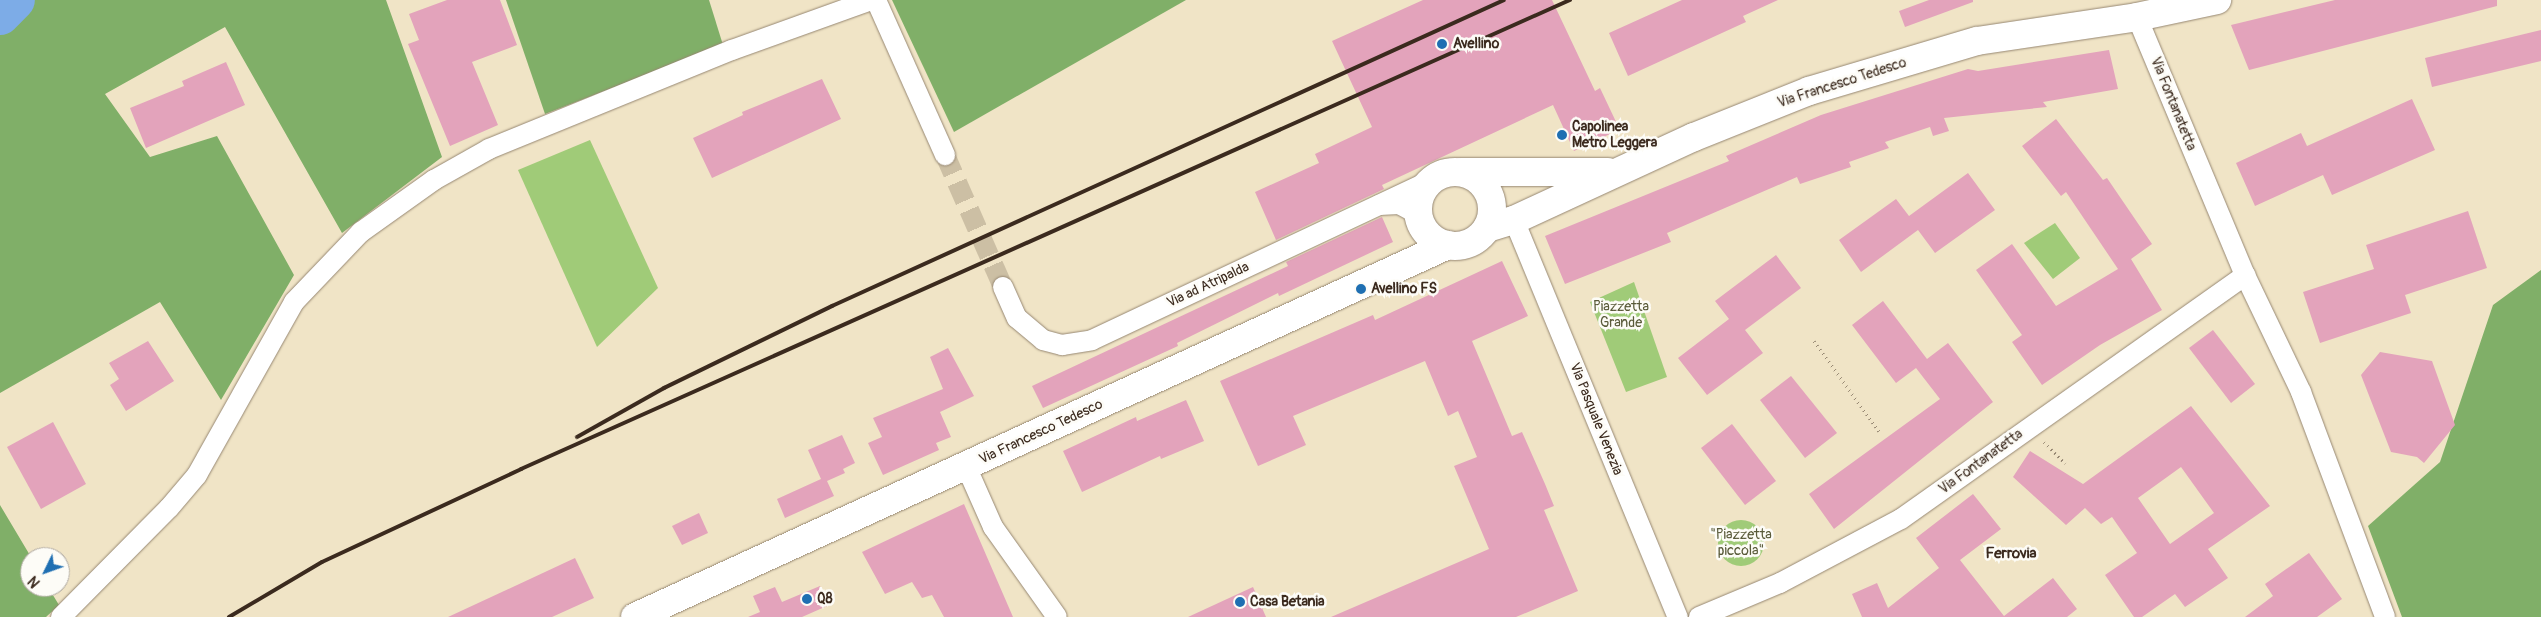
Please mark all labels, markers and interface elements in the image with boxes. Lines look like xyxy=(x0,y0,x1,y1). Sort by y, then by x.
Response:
place label: Avellino xyxy=(1453,36,1499,52)
marker: Avellino xyxy=(1435,37,1449,51)
street label: Via Francesco Tedesco xyxy=(1775,54,1909,112)
street label: Via Fontanatetta xyxy=(2147,55,2199,153)
place label: Capolinea Metro Leggera xyxy=(1572,119,1657,152)
marker: Capolinea Metro Leggera xyxy=(1556,129,1568,141)
street label: Via ad Atripalda xyxy=(1164,259,1252,311)
place label: Avellino FS xyxy=(1371,281,1437,297)
marker: Avellino FS xyxy=(1355,283,1367,295)
park label: Piazzetta Grande xyxy=(1593,299,1649,332)
street label: Via Pasquale Venezia xyxy=(1566,360,1626,478)
street label: Via Francesco Tedesco xyxy=(977,396,1105,468)
street label: Via Fontanatetta xyxy=(1936,426,2026,498)
park label: "Piazzetta piccola" xyxy=(1710,527,1772,560)
district label: Ferrovia xyxy=(1986,545,2036,563)
north arrow xyxy=(20,547,70,597)
text: N xyxy=(25,572,44,591)
place label: Q8 xyxy=(817,591,833,607)
marker: Q8 xyxy=(801,593,813,605)
place label: Casa Betania xyxy=(1250,594,1324,610)
marker: Casa Betania xyxy=(1234,596,1246,608)

